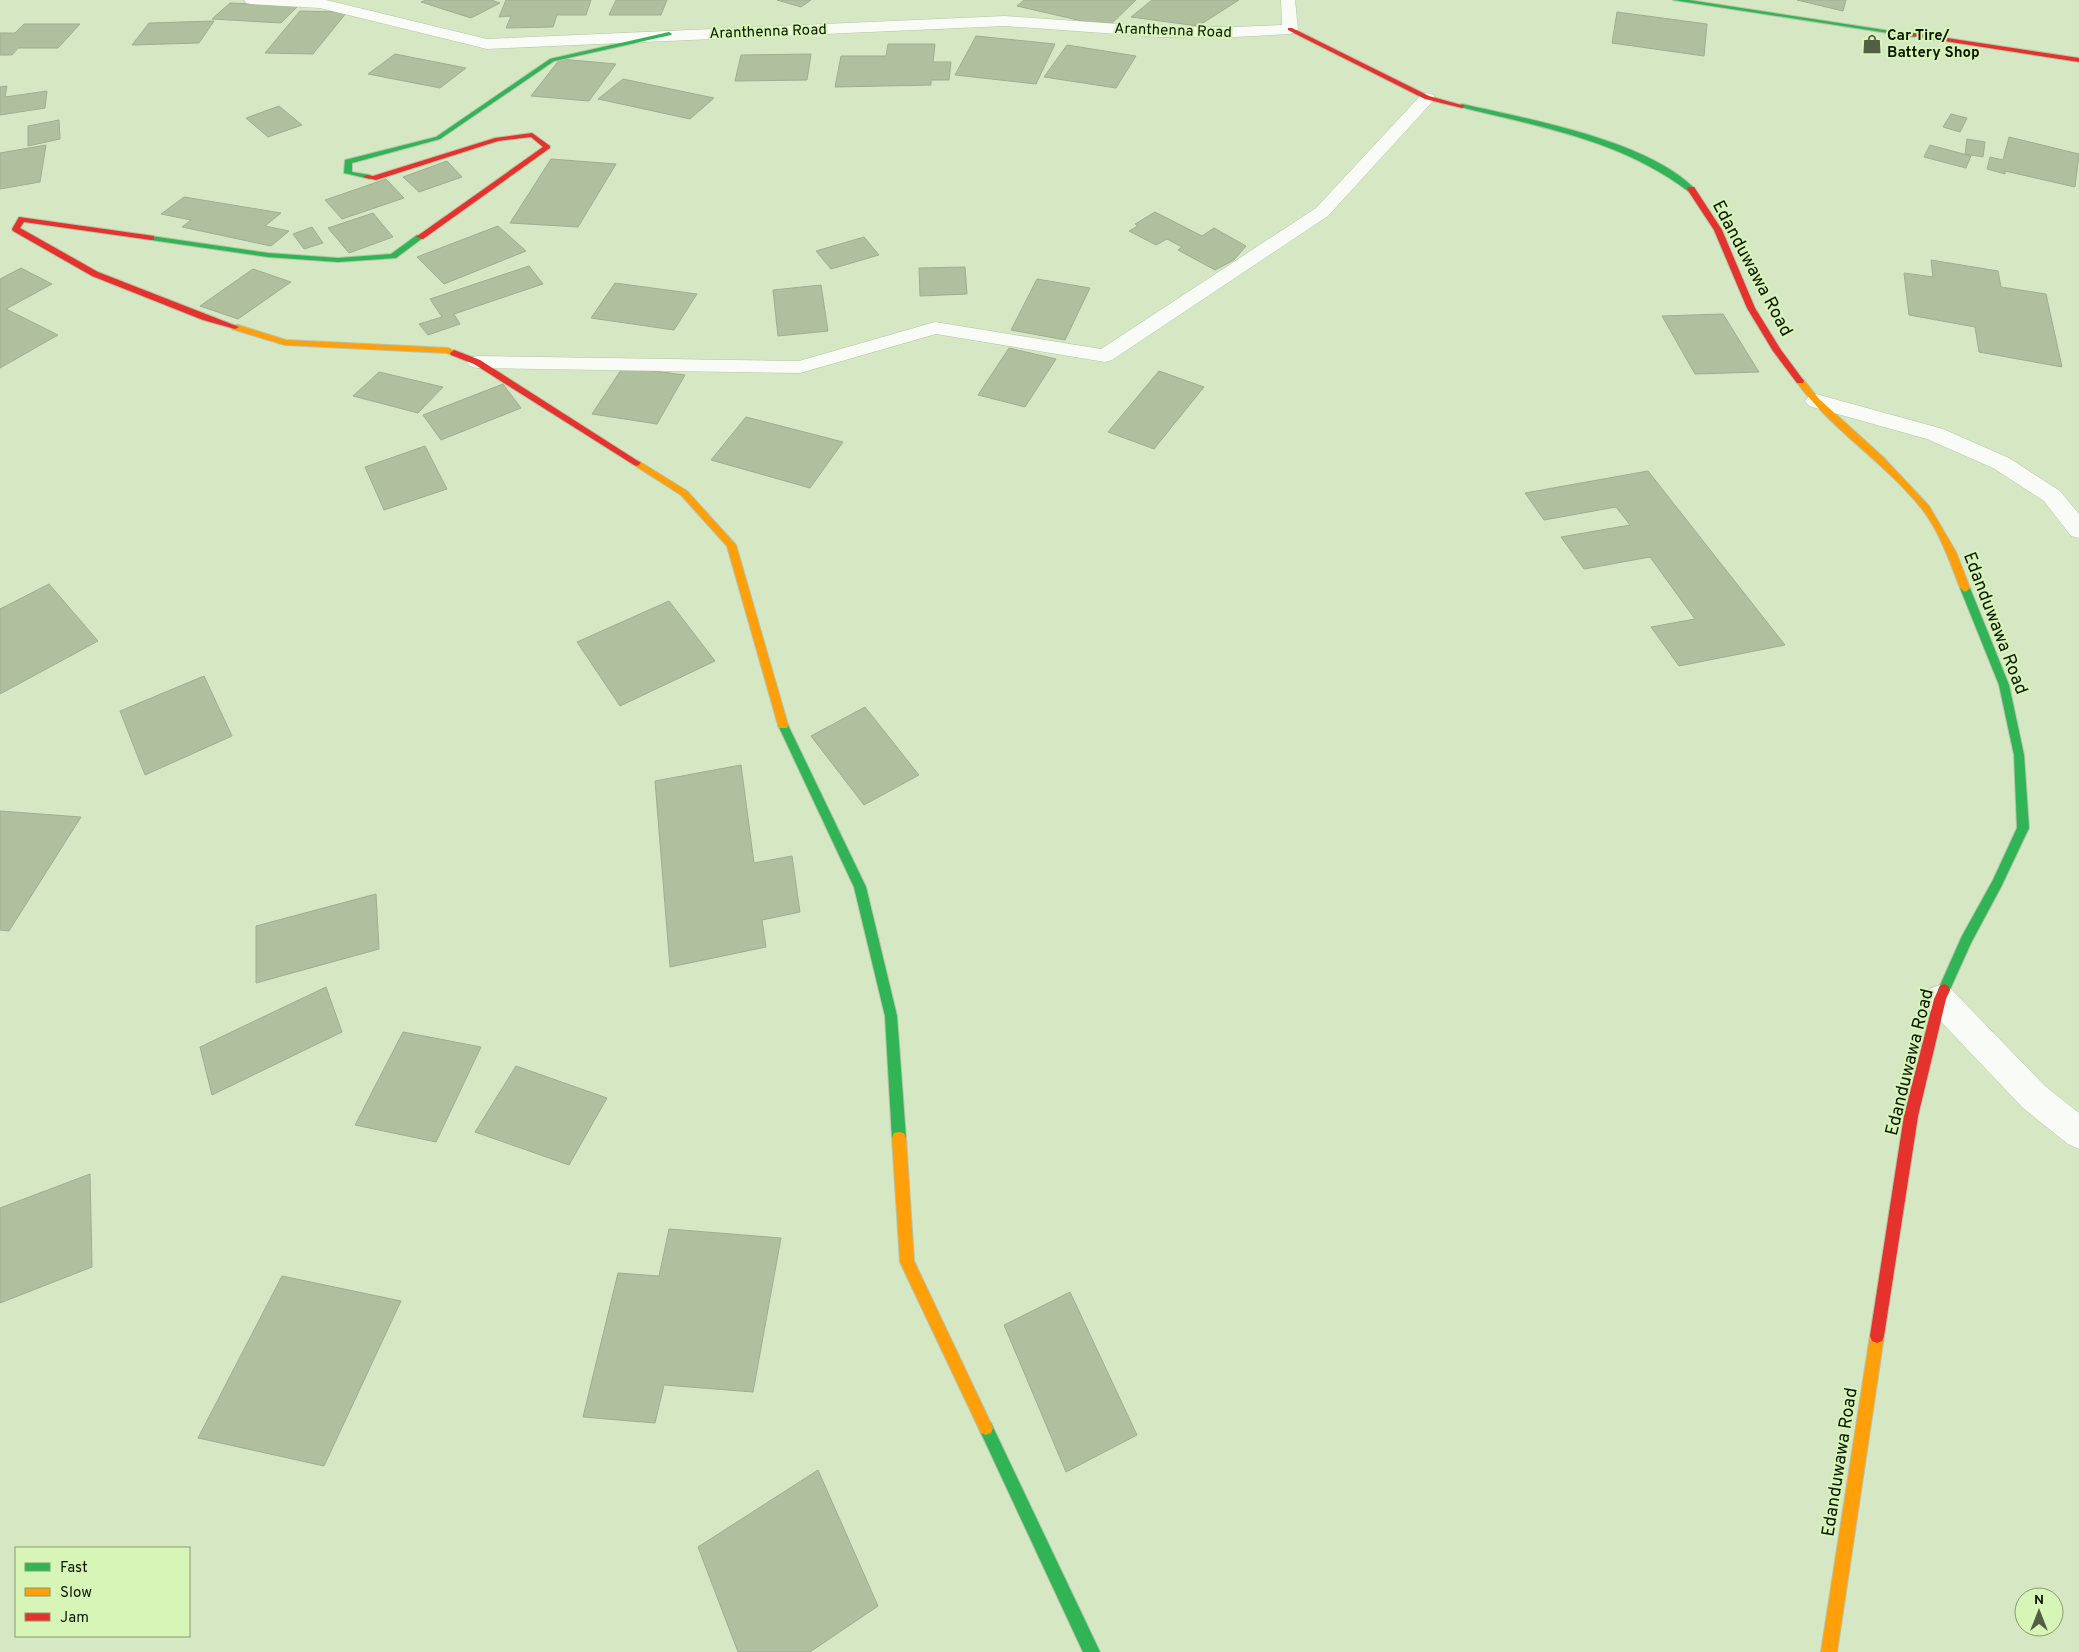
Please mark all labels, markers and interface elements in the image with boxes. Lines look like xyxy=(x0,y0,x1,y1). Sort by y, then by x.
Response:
street label: Aranthenna Road xyxy=(1114,20,1232,43)
street label: Aranthenna Road xyxy=(709,21,827,44)
place label: Car Tire/ Battery Shop xyxy=(1887,27,1980,63)
shop icon: Car Tire/ Battery Shop xyxy=(1861,33,1883,55)
street label: Edanduwawa Road xyxy=(1706,197,1797,341)
street label: Edanduwawa Road xyxy=(1957,549,2032,698)
street label: Edanduwawa Road xyxy=(1881,986,1940,1138)
street label: Edanduwawa Road xyxy=(1817,1386,1864,1538)
legend xyxy=(15,1547,190,1637)
text: Fast xyxy=(60,1559,88,1578)
text: Slow xyxy=(60,1584,92,1603)
north arrow xyxy=(2014,1587,2064,1637)
text: N xyxy=(2034,1592,2044,1609)
text: Jam xyxy=(60,1609,89,1628)

